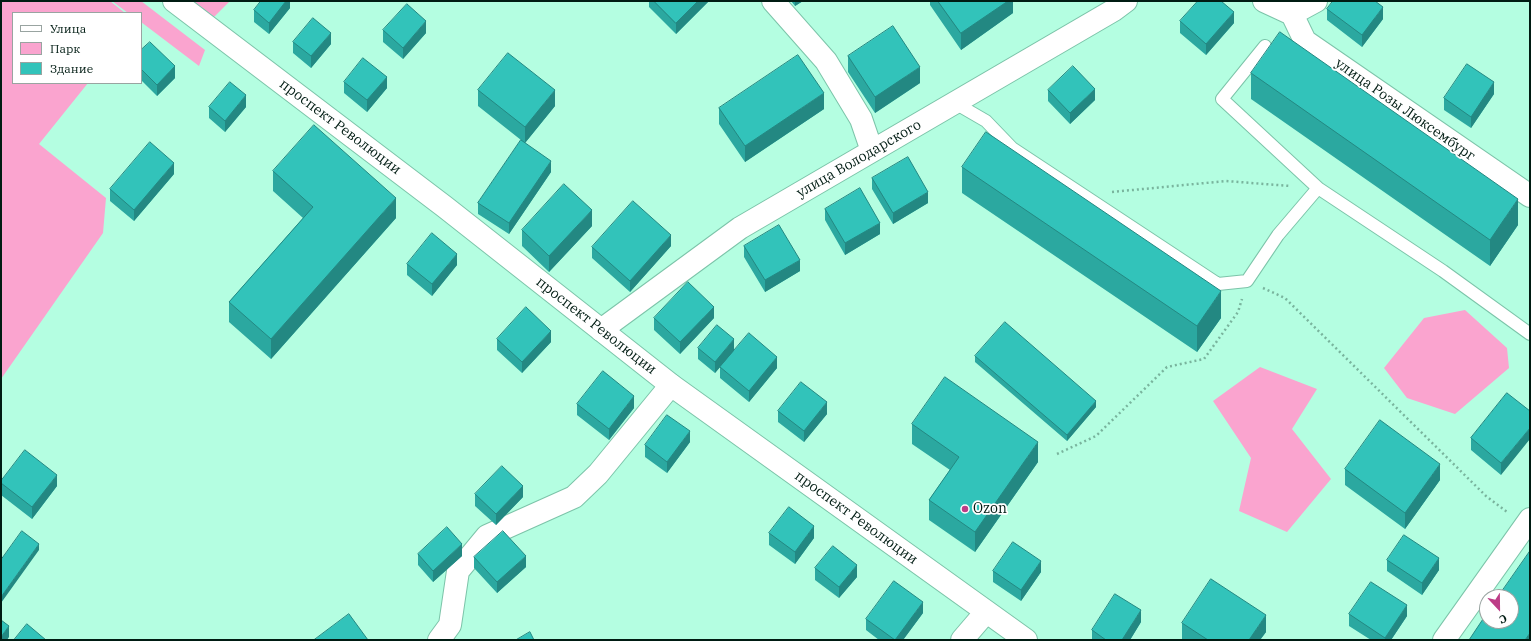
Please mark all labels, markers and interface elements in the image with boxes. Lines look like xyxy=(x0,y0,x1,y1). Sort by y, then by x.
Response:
legend xyxy=(12,12,142,84)
text: Улица xyxy=(50,21,86,36)
text: Парк xyxy=(50,41,80,56)
street label: улица Розы Люксембург xyxy=(1332,55,1478,165)
text: Здание xyxy=(50,61,93,76)
street label: проспект Революции xyxy=(276,76,404,178)
street label: улица Володарского xyxy=(794,117,924,201)
street label: проспект Революции xyxy=(532,274,660,378)
street label: проспект Революции xyxy=(791,468,921,568)
place label: Ozon xyxy=(973,501,1007,517)
marker: Ozon xyxy=(960,504,970,514)
north arrow xyxy=(1479,589,1519,629)
text: С xyxy=(1497,611,1509,627)

